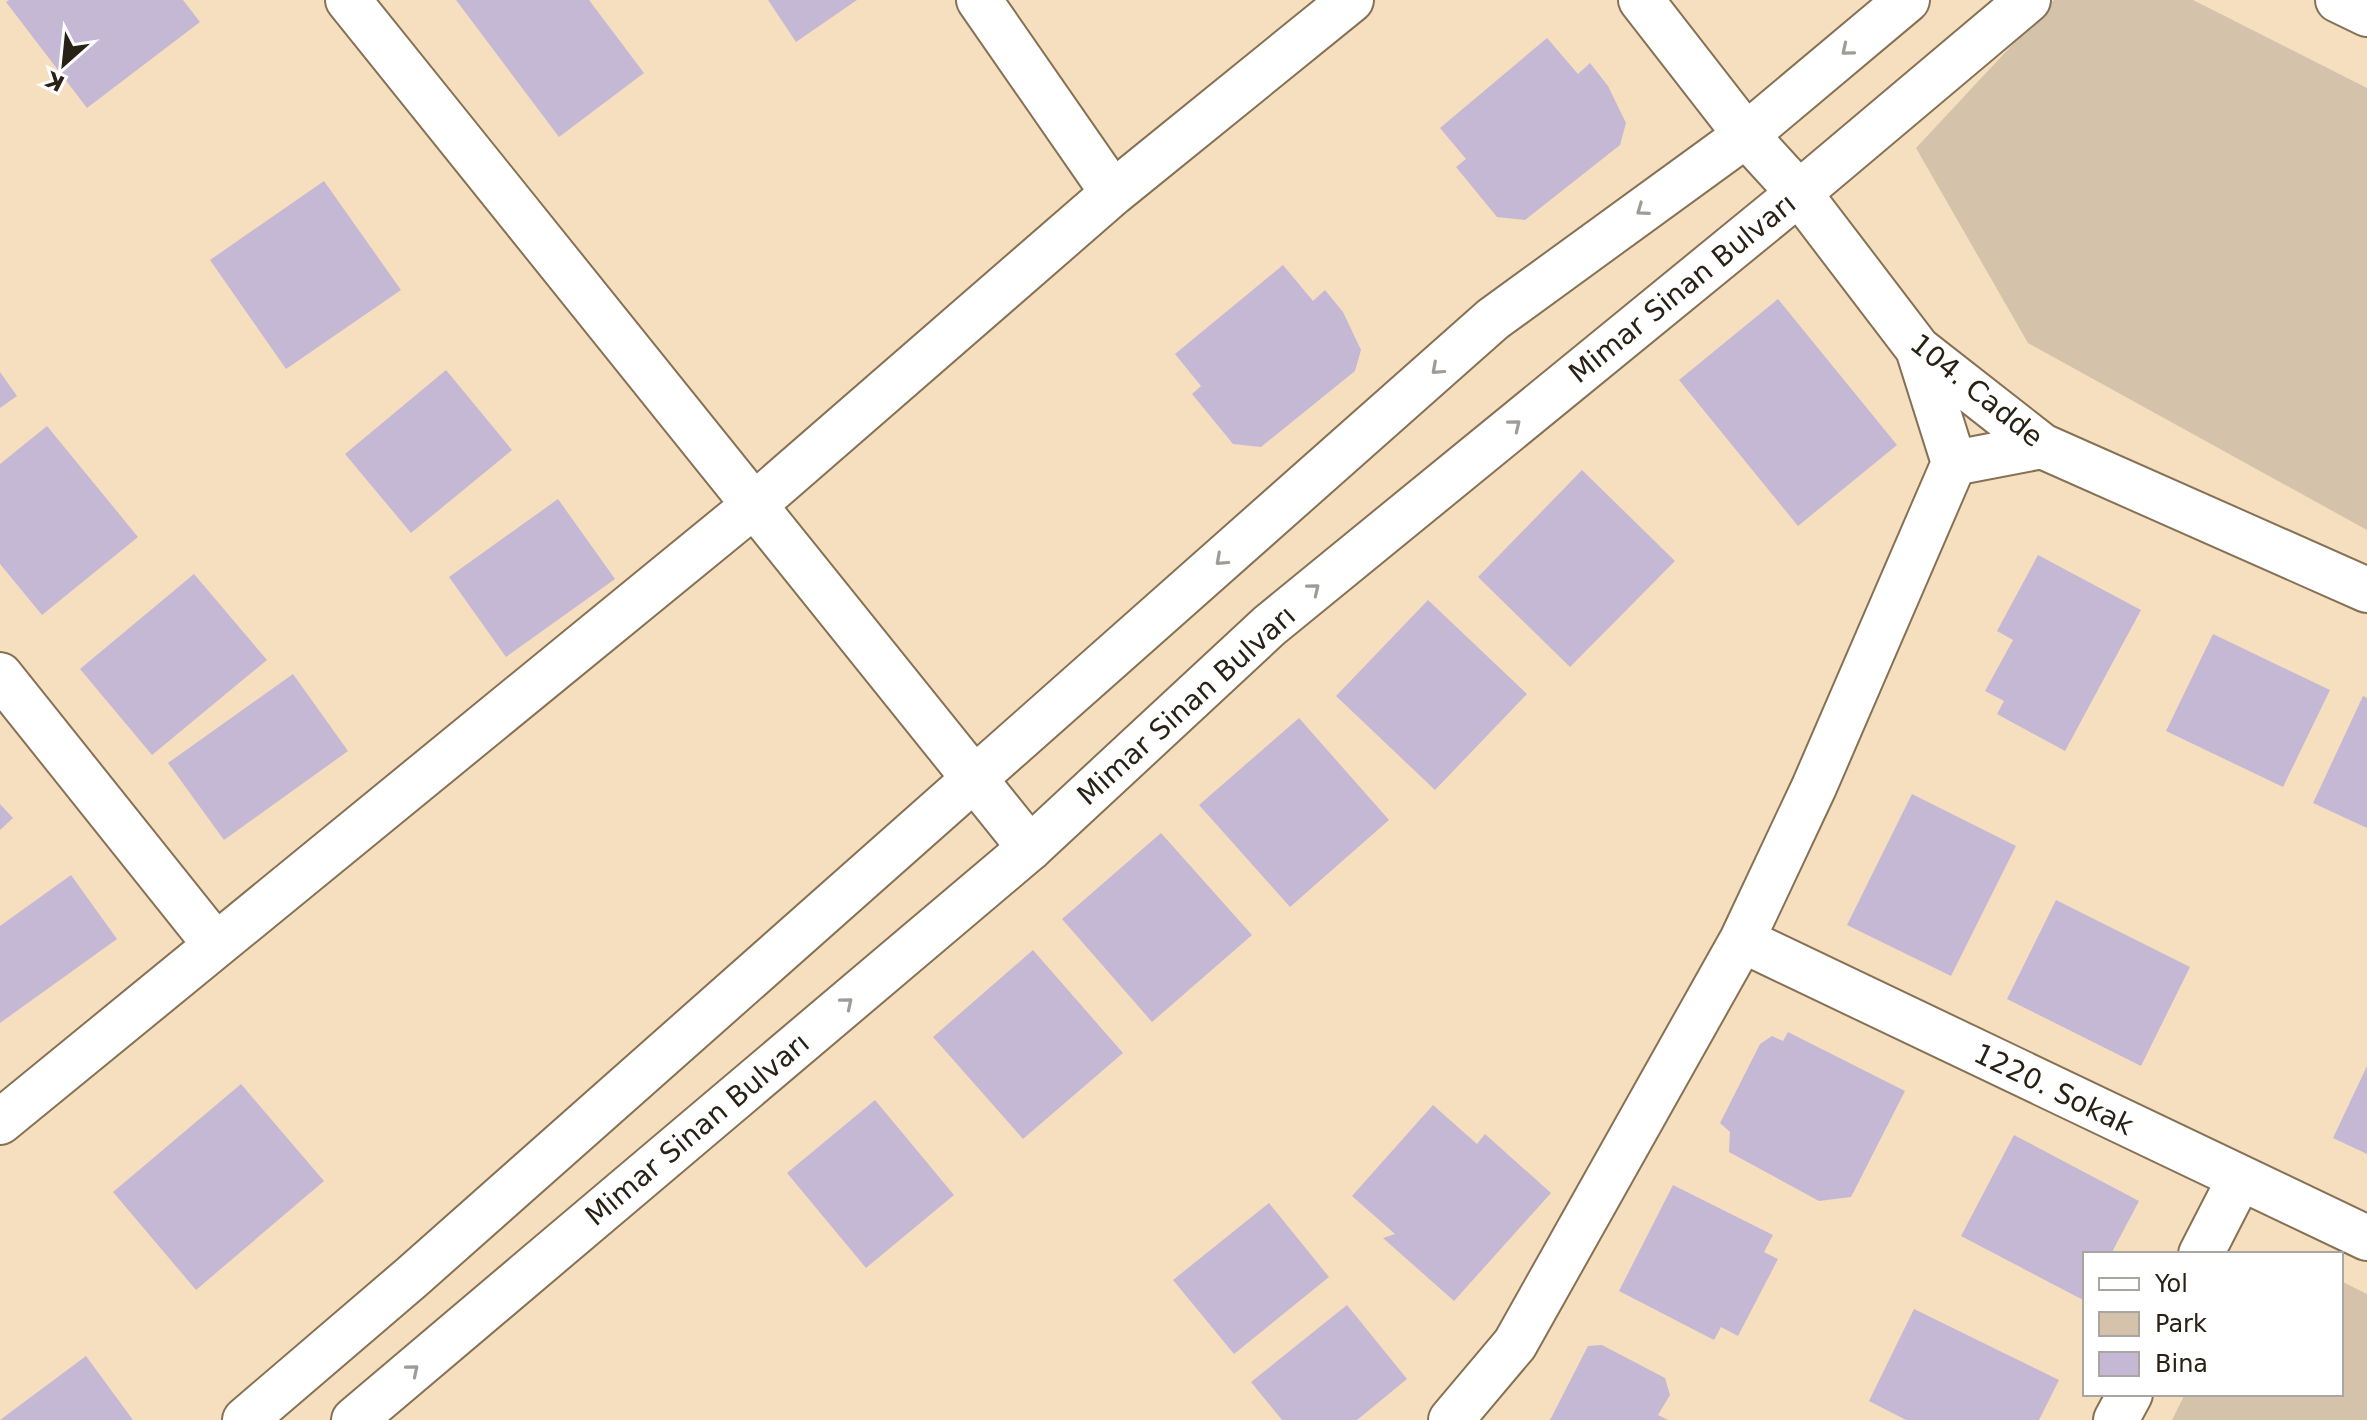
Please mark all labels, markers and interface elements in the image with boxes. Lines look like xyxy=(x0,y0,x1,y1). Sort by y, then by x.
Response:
north arrow xyxy=(24,24,104,104)
one-way arrow xyxy=(1842,40,1856,55)
text: K xyxy=(41,66,68,96)
street label: Mimar Sinan Bulvarı xyxy=(1562,187,1802,390)
one-way arrow xyxy=(1637,201,1651,215)
street label: 104. Cadde xyxy=(1904,327,2050,454)
one-way arrow xyxy=(1431,359,1446,374)
one-way arrow xyxy=(1506,420,1520,435)
one-way arrow xyxy=(1216,551,1230,565)
one-way arrow xyxy=(1305,584,1319,599)
street label: Mimar Sinan Bulvarı xyxy=(1071,599,1302,812)
one-way arrow xyxy=(837,998,852,1013)
street label: Mimar Sinan Bulvarı xyxy=(579,1026,816,1233)
street label: 1220. Sokak xyxy=(1969,1037,2139,1143)
legend xyxy=(2083,1252,2343,1396)
text: Yol xyxy=(2154,1270,2188,1298)
text: Park xyxy=(2155,1310,2207,1338)
text: Bina xyxy=(2155,1350,2208,1378)
one-way arrow xyxy=(404,1365,418,1380)

